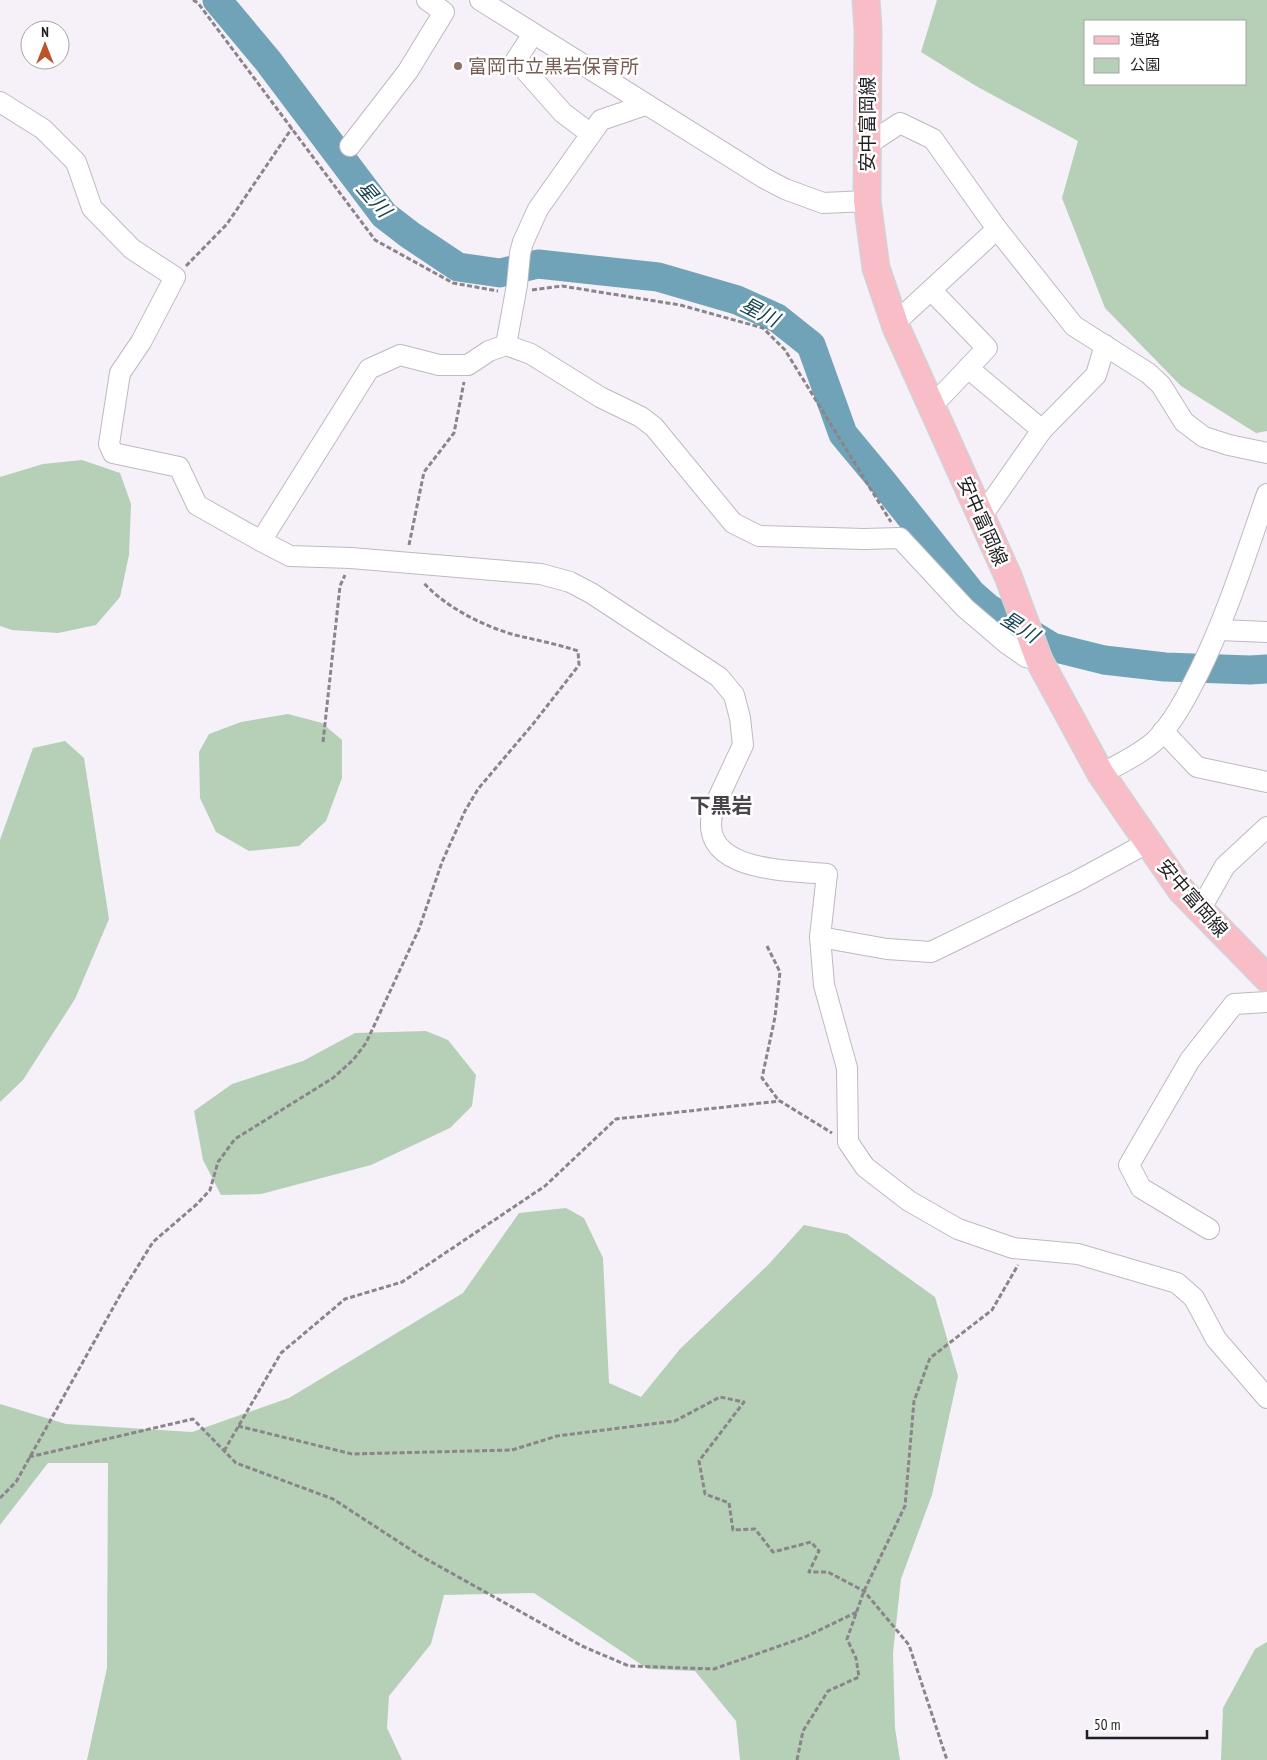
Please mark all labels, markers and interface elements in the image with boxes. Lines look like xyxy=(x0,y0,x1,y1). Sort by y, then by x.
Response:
north arrow xyxy=(20,20,70,70)
legend xyxy=(1084,20,1247,85)
text: N xyxy=(41,23,49,41)
text: 道路 xyxy=(1130,30,1160,49)
place label: 富岡市立黒岩保育所 xyxy=(468,54,639,78)
text: 公園 xyxy=(1130,55,1160,74)
marker: 富岡市立黒岩保育所 xyxy=(452,60,464,72)
street label: 安中富岡線 xyxy=(855,76,879,172)
water label: 星川 xyxy=(351,175,398,224)
water label: 星川 xyxy=(736,291,786,334)
street label: 安中富岡線 xyxy=(953,473,1013,569)
water label: 星川 xyxy=(996,605,1046,650)
district label: 下黒岩 xyxy=(690,792,753,819)
street label: 安中富岡線 xyxy=(1153,854,1233,942)
scale bar xyxy=(1087,1708,1207,1740)
text: 50 m xyxy=(1094,1715,1120,1734)

